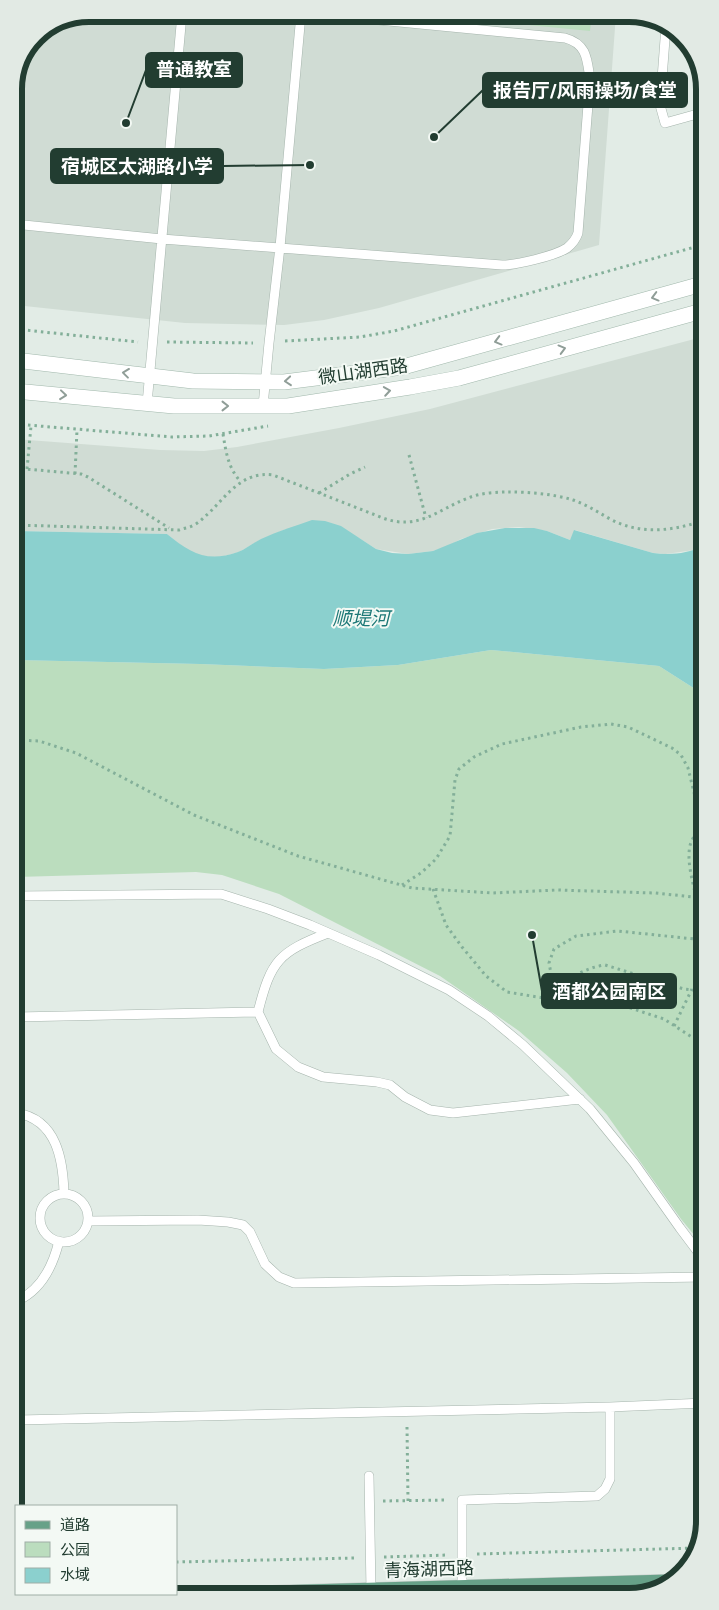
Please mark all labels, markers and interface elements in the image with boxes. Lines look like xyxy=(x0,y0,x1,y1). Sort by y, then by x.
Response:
callout: 普通教室 xyxy=(146,53,242,87)
text: 普通教室 xyxy=(156,58,232,80)
callout: 报告厅/风雨操场/食堂 xyxy=(483,73,687,107)
text: 报告厅/风雨操场/食堂 xyxy=(493,79,677,101)
callout: 宿城区太湖路小学 xyxy=(51,149,223,183)
text: 宿城区太湖路小学 xyxy=(61,155,213,177)
one-way arrow xyxy=(651,292,659,302)
one-way arrow xyxy=(495,335,503,345)
one-way arrow xyxy=(557,345,565,355)
street label: 微山湖西路 xyxy=(317,354,409,388)
one-way arrow xyxy=(121,368,129,379)
one-way arrow xyxy=(283,375,291,386)
one-way arrow xyxy=(383,386,391,397)
one-way arrow xyxy=(60,390,68,401)
one-way arrow xyxy=(222,401,229,411)
water label: 顺堤河 xyxy=(332,607,393,629)
callout: 酒都公园南区 xyxy=(542,974,676,1008)
text: 酒都公园南区 xyxy=(552,980,666,1002)
legend xyxy=(15,1505,178,1595)
text: 道路 xyxy=(60,1516,90,1533)
text: 公园 xyxy=(60,1541,90,1558)
street label: 青海湖西路 xyxy=(384,1557,474,1581)
text: 水域 xyxy=(60,1566,90,1583)

